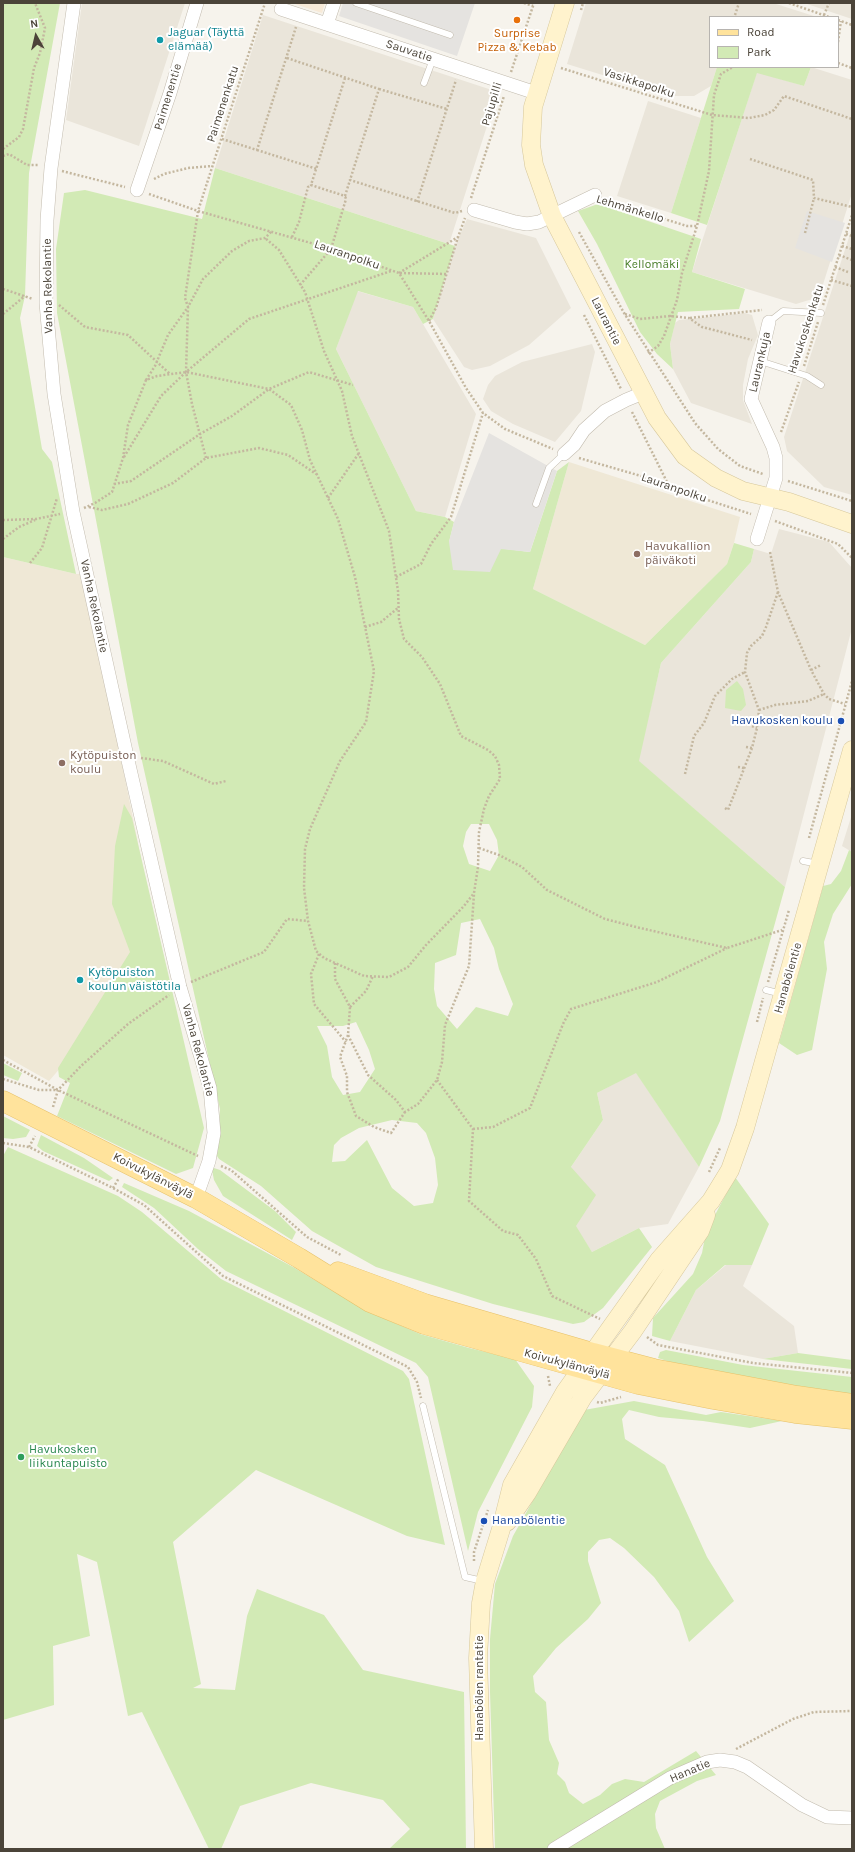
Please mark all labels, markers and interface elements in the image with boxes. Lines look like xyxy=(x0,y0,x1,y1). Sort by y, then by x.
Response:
marker: Surprise Pizza & Kebab xyxy=(512,15,522,25)
north arrow xyxy=(16,16,56,56)
legend xyxy=(709,16,839,68)
text: N xyxy=(29,17,39,31)
text: Road xyxy=(747,25,775,39)
place label: Jaguar (Täyttä elämää) xyxy=(168,26,244,54)
place label: Surprise Pizza & Kebab xyxy=(477,27,557,55)
marker: Jaguar (Täyttä elämää) xyxy=(155,35,165,45)
street label: Sauvatie xyxy=(384,37,434,65)
text: Park xyxy=(747,45,771,59)
street label: Paimenentie xyxy=(151,62,185,132)
street label: Paimenenkatu xyxy=(204,64,242,144)
street label: Vasikkapolku xyxy=(602,65,676,101)
street label: Pajupilli xyxy=(479,80,505,128)
street label: Lehmänkello xyxy=(594,192,666,226)
street label: Lauranpolku xyxy=(312,237,382,273)
street label: Vanha Rekolantie xyxy=(40,238,56,334)
park label: Kellomäki xyxy=(625,258,679,272)
street label: Havukoskenkatu xyxy=(785,283,827,375)
street label: Laurantie xyxy=(588,295,624,347)
street label: Laurankuja xyxy=(746,330,774,394)
street label: Lauranpolku xyxy=(639,470,709,506)
place label: Havukallion päiväkoti xyxy=(645,540,710,568)
marker: Havukallion päiväkoti xyxy=(632,549,642,559)
street label: Vanha Rekolantie xyxy=(77,558,111,654)
place label: Havukosken koulu xyxy=(731,714,833,728)
marker: Havukosken koulu xyxy=(836,716,846,726)
place label: Kytöpuiston koulu xyxy=(70,749,136,777)
marker: Kytöpuiston koulu xyxy=(57,758,67,768)
street label: Hanabölentie xyxy=(771,941,805,1015)
place label: Kytöpuiston koulun väistötila xyxy=(88,966,181,994)
marker: Kytöpuiston koulun väistötila xyxy=(75,975,85,985)
street label: Vanha Rekolantie xyxy=(179,1002,217,1098)
street label: Koivukylänväylä xyxy=(110,1150,196,1202)
street label: Koivukylänväylä xyxy=(523,1346,611,1382)
place label: Havukosken liikuntapuisto xyxy=(29,1443,107,1471)
marker: Havukosken liikuntapuisto xyxy=(16,1452,26,1462)
place label: Hanabölentie xyxy=(492,1514,565,1528)
marker: Hanabölentie xyxy=(479,1516,489,1526)
street label: Hanabölen rantatie xyxy=(473,1635,487,1741)
street label: Hanatie xyxy=(668,1756,712,1786)

